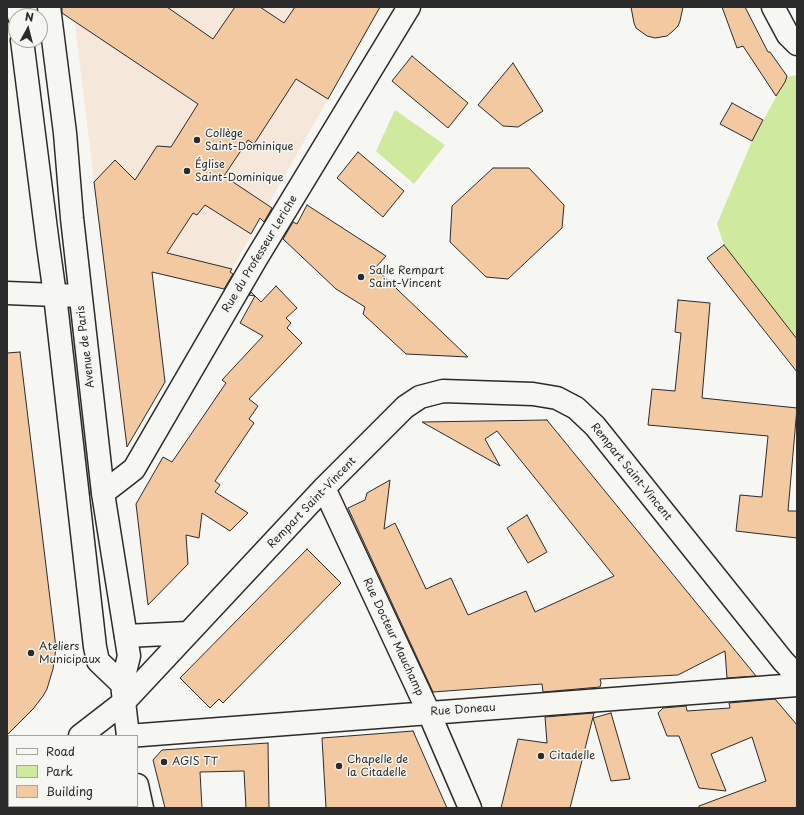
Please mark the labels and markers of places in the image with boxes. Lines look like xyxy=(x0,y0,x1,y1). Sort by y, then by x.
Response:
place label: Collège Saint-Dominique xyxy=(205,127,294,153)
marker: Collège Saint-Dominique xyxy=(192,135,202,145)
place label: Église Saint-Dominique xyxy=(195,158,284,184)
marker: Église Saint-Dominique xyxy=(182,166,192,176)
place label: Salle Rempart Saint-Vincent xyxy=(369,264,444,290)
marker: Salle Rempart Saint-Vincent xyxy=(356,272,366,282)
place label: Ateliers Municipaux xyxy=(39,640,101,666)
marker: Ateliers Municipaux xyxy=(26,648,36,658)
place label: Citadelle xyxy=(549,749,595,763)
marker: Citadelle xyxy=(536,751,546,761)
place label: Chapelle de la Citadelle xyxy=(347,753,408,779)
place label: AGIS TT xyxy=(172,755,218,769)
marker: AGIS TT xyxy=(159,757,169,767)
marker: Chapelle de la Citadelle xyxy=(334,761,344,771)

